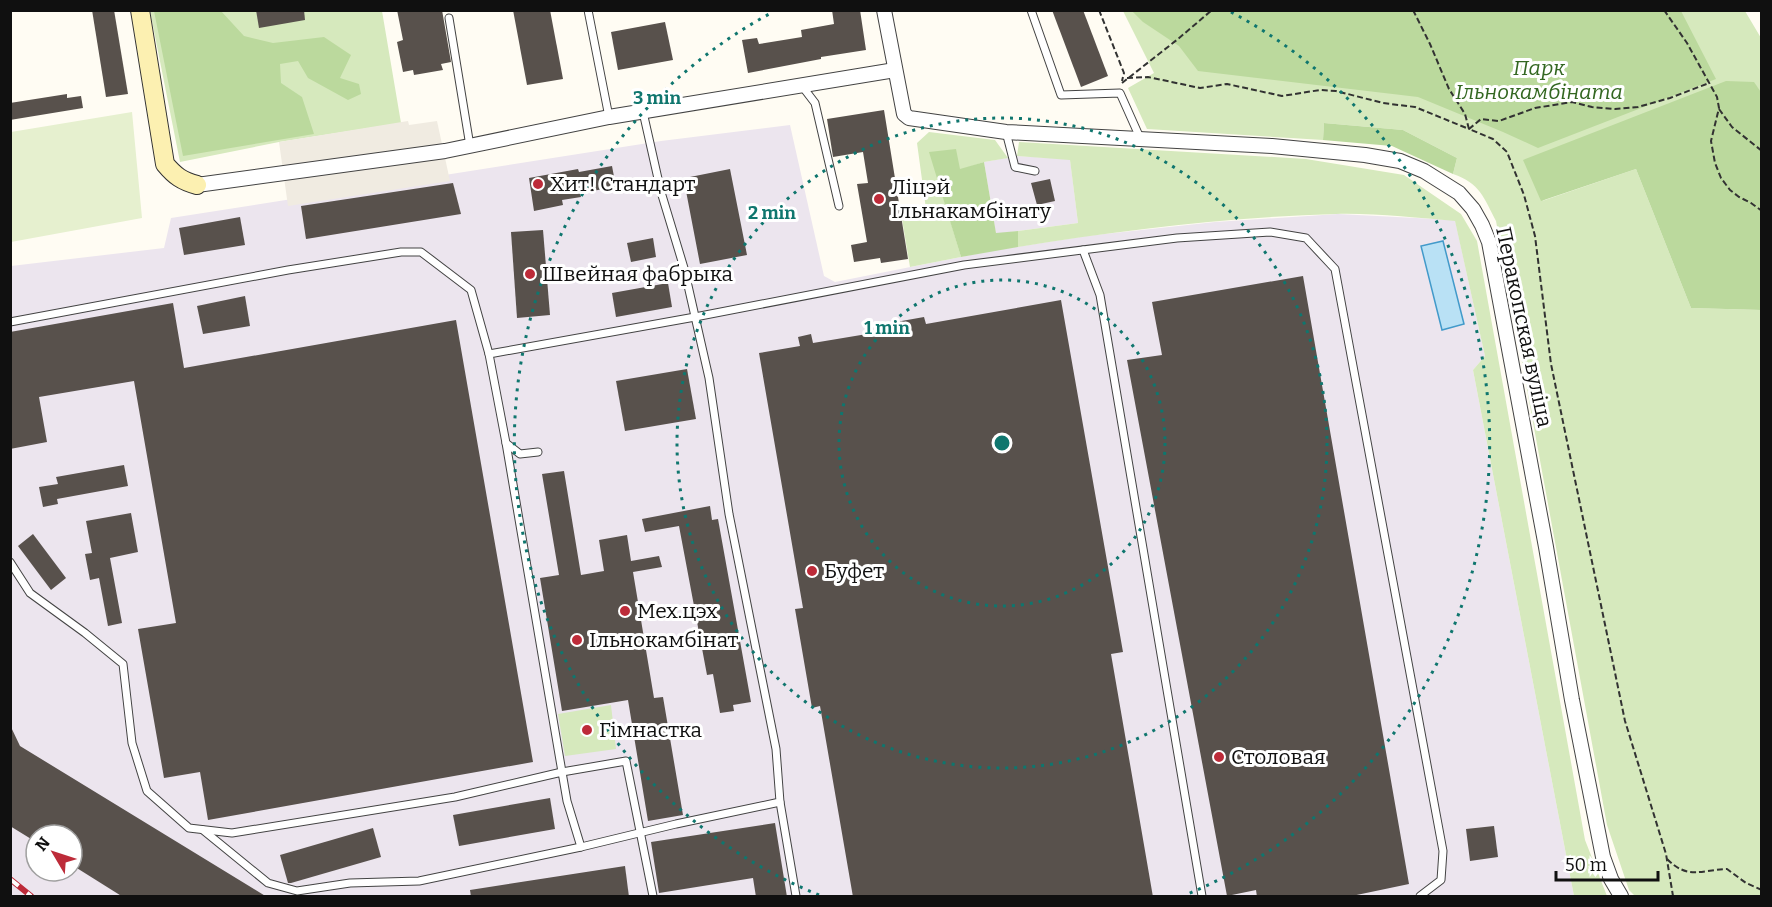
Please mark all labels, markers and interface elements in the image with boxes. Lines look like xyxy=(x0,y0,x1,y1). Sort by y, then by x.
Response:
park label: Парк Ільнокамбіната xyxy=(1455,55,1623,105)
text: 3 min xyxy=(633,87,681,109)
place label: Хит! Стандарт xyxy=(550,171,696,197)
place label: Ліцэй Ільнакамбінату xyxy=(891,174,1052,224)
marker: Хит! Стандарт xyxy=(531,177,545,191)
marker: Ліцэй Ільнакамбінату xyxy=(872,192,886,206)
text: 2 min xyxy=(748,202,796,224)
street label: Перакопская вуліца xyxy=(1490,224,1558,430)
place label: Швейная фабрыка xyxy=(542,261,733,287)
marker: Швейная фабрыка xyxy=(523,267,537,281)
text: 1 min xyxy=(864,317,910,339)
centre of rings xyxy=(992,433,1012,453)
place label: Буфет xyxy=(824,558,884,584)
marker: Буфет xyxy=(805,564,819,578)
place label: Мех.цэх xyxy=(637,598,718,624)
marker: Мех.цэх xyxy=(618,604,632,618)
place label: Ільнокамбінат xyxy=(589,627,738,653)
marker: Ільнокамбінат xyxy=(570,633,584,647)
place label: Гімнастка xyxy=(599,717,702,743)
marker: Гімнастка xyxy=(580,723,594,737)
place label: Столовая xyxy=(1231,744,1326,770)
marker: Столовая xyxy=(1212,750,1226,764)
north arrow xyxy=(24,823,84,883)
text: N xyxy=(31,833,54,855)
scale bar xyxy=(1556,844,1658,882)
text: 50 m xyxy=(1565,854,1607,876)

